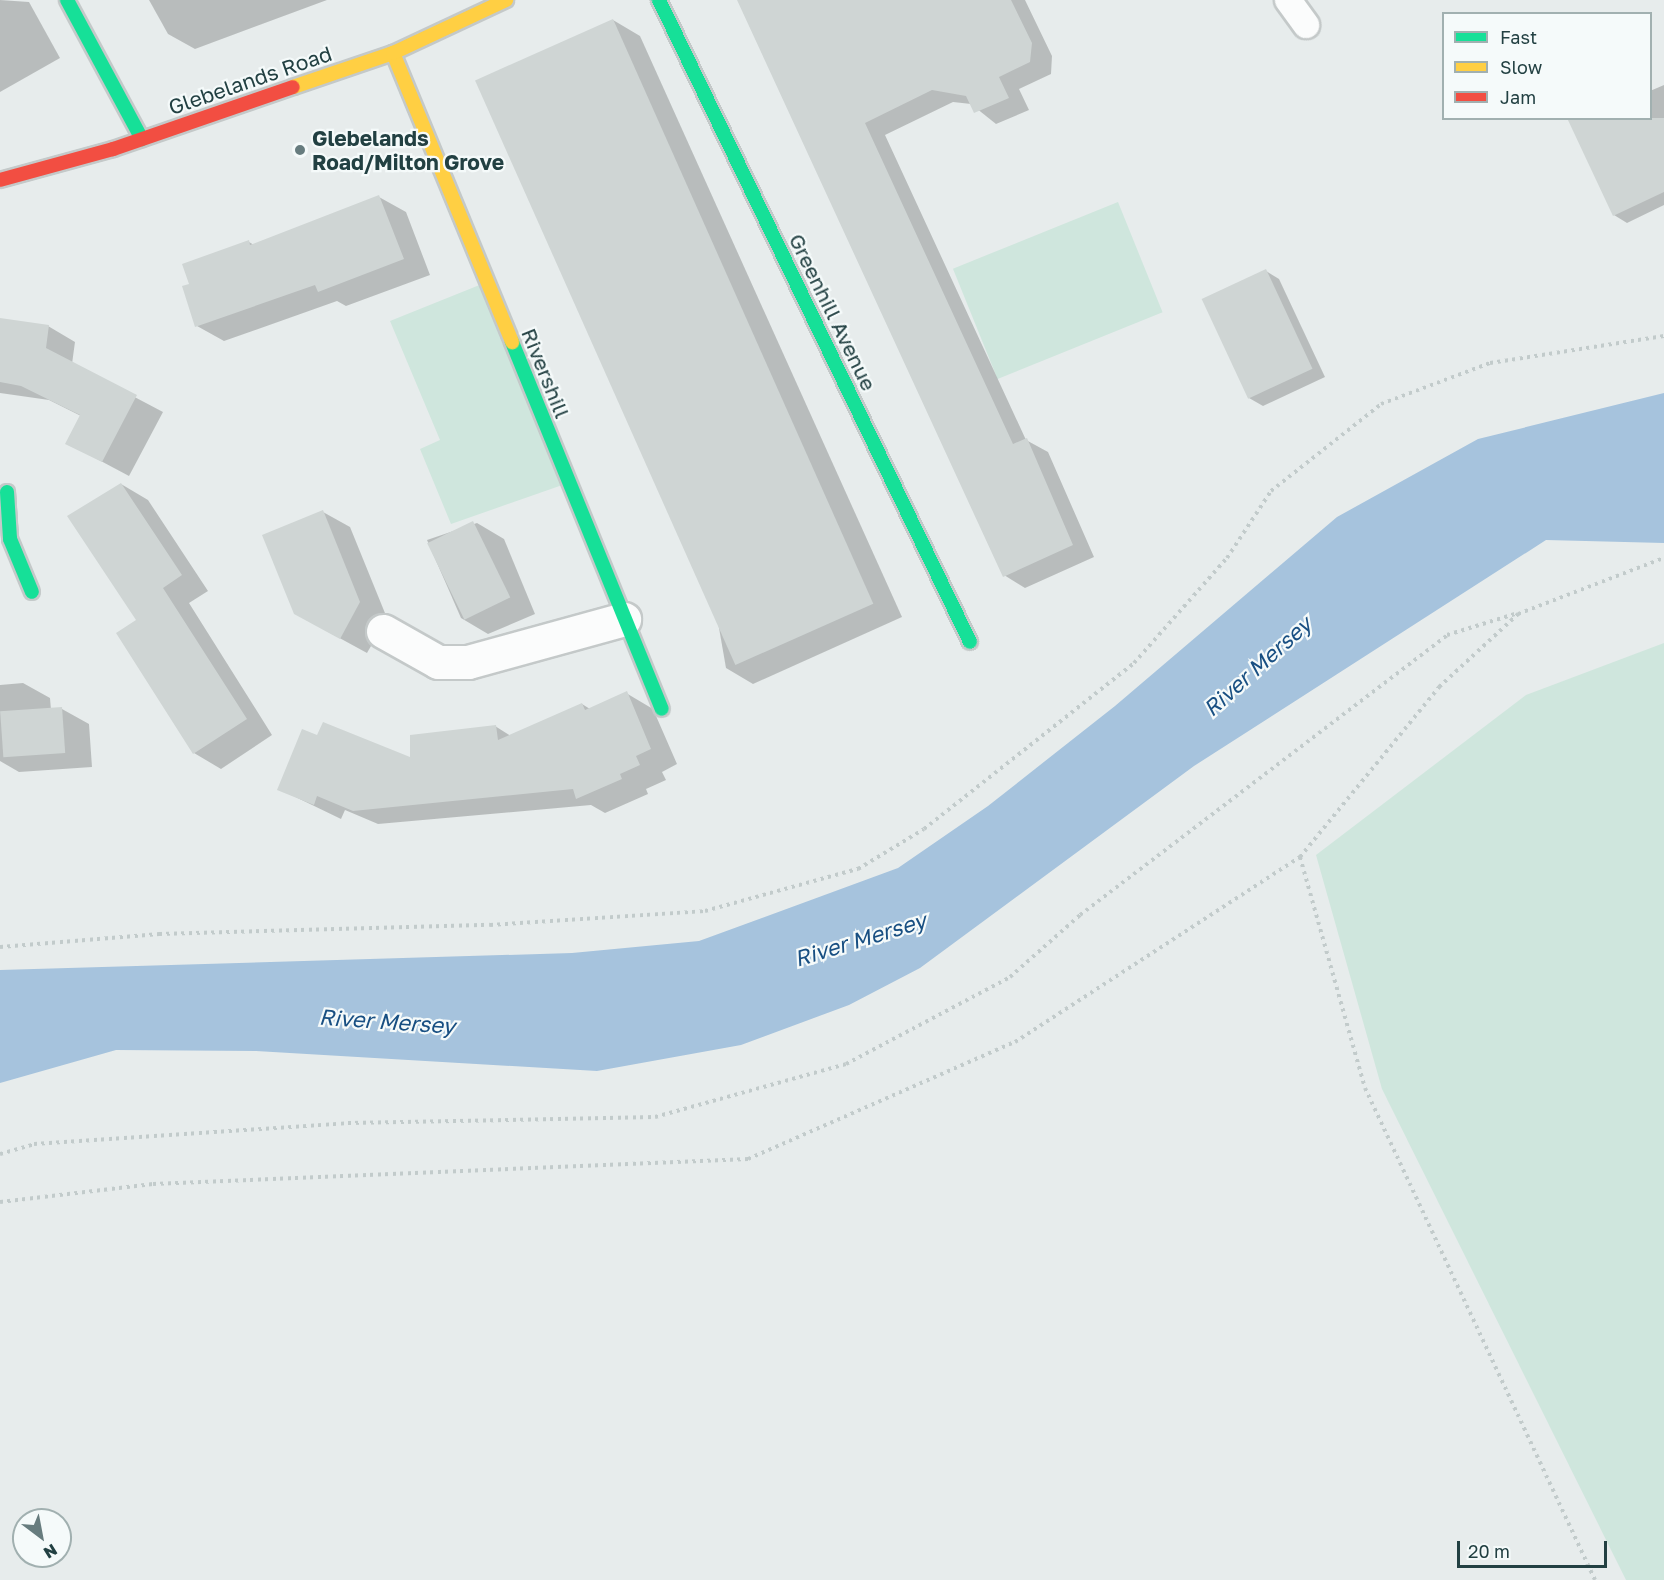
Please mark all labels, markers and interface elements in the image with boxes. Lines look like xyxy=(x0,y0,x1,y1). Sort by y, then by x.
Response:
legend xyxy=(1442,12,1652,120)
text: Fast xyxy=(1500,26,1537,48)
street label: Glebelands Road xyxy=(165,40,335,120)
text: Slow xyxy=(1500,56,1542,78)
text: Jam xyxy=(1500,86,1536,108)
place label: Glebelands Road/Milton Grove xyxy=(312,125,504,175)
marker: Glebelands Road/Milton Grove xyxy=(293,143,307,157)
street label: Greenhill Avenue xyxy=(784,229,882,395)
street label: Rivershill xyxy=(517,324,575,422)
water label: River Mersey xyxy=(1198,611,1316,721)
water label: River Mersey xyxy=(791,906,929,972)
water label: River Mersey xyxy=(318,1003,456,1039)
north arrow xyxy=(12,1508,72,1568)
scale bar xyxy=(1460,1529,1610,1567)
text: N xyxy=(40,1540,61,1563)
text: 20 m xyxy=(1468,1540,1510,1562)

